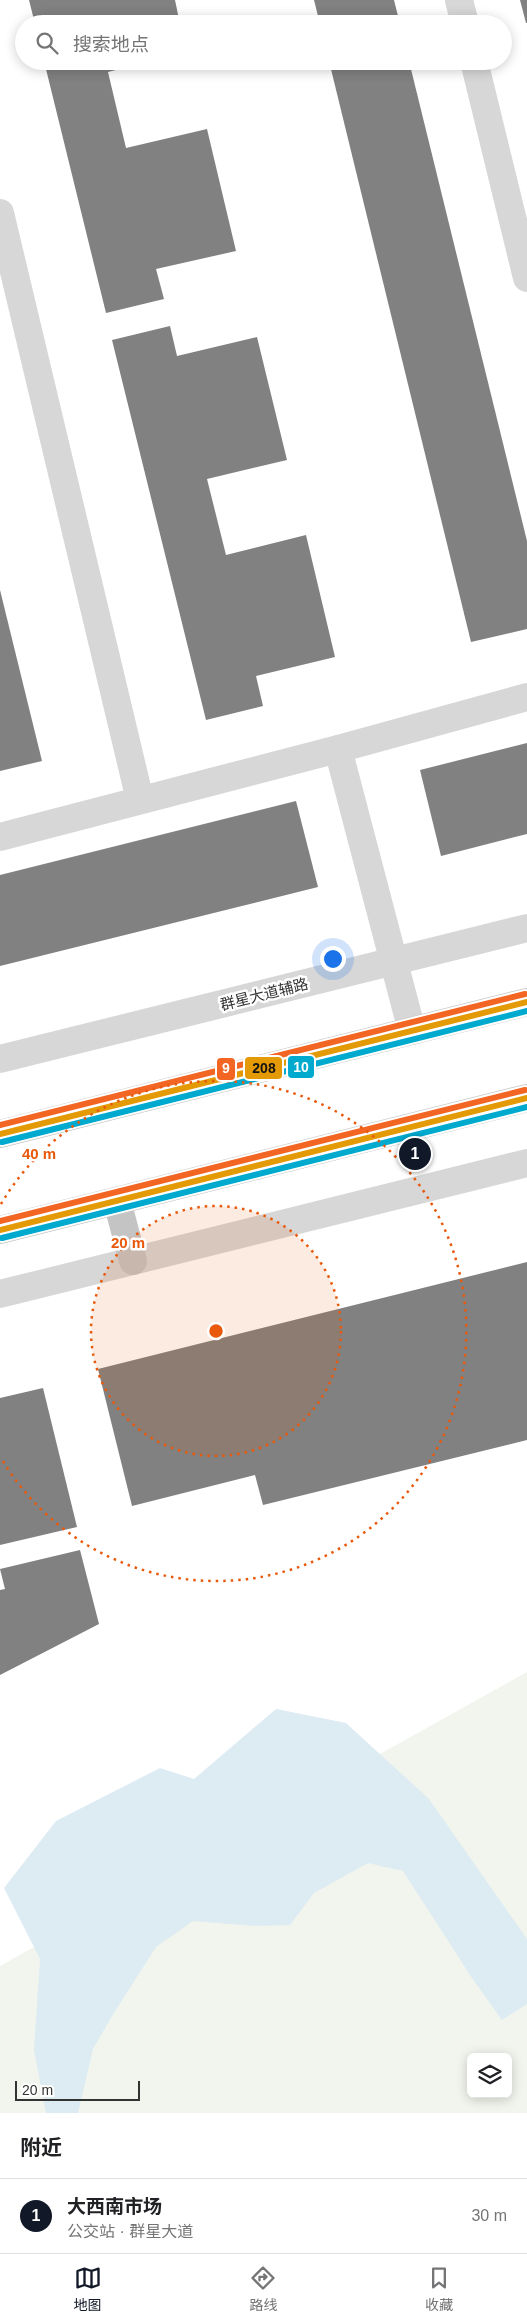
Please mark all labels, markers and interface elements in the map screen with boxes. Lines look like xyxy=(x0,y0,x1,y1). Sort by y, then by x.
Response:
search box xyxy=(15,15,512,70)
icon: search xyxy=(33,29,61,57)
text: 搜索地点 xyxy=(73,34,149,55)
your location xyxy=(320,946,346,972)
street label: 群星大道辅路 xyxy=(218,975,310,1013)
line badge: 10 xyxy=(287,1055,315,1079)
line badge: 208 xyxy=(244,1056,283,1080)
line badge: 9 xyxy=(216,1057,236,1081)
text: 10 xyxy=(293,1059,309,1075)
text: 9 xyxy=(222,1060,230,1076)
text: 208 xyxy=(252,1060,276,1076)
pin: 1 xyxy=(399,1135,431,1173)
text: 40 m xyxy=(22,1145,56,1162)
text: 20 m xyxy=(111,1234,145,1251)
centre of rings xyxy=(207,1322,225,1340)
map controls xyxy=(467,2053,512,2098)
button: layers xyxy=(467,2053,512,2098)
scale bar xyxy=(15,2078,140,2101)
text: 20 m xyxy=(22,2082,53,2098)
text: 附近 xyxy=(20,2136,62,2159)
text: 大西南市场 xyxy=(67,2196,162,2217)
text: 1 xyxy=(32,2207,40,2224)
text: 30 m xyxy=(471,2207,507,2224)
text: 公交站 · 群星大道 xyxy=(67,2223,193,2240)
tab: 地图 xyxy=(74,2264,102,2314)
tab: 路线 xyxy=(249,2264,277,2314)
tab: 收藏 xyxy=(425,2264,453,2314)

